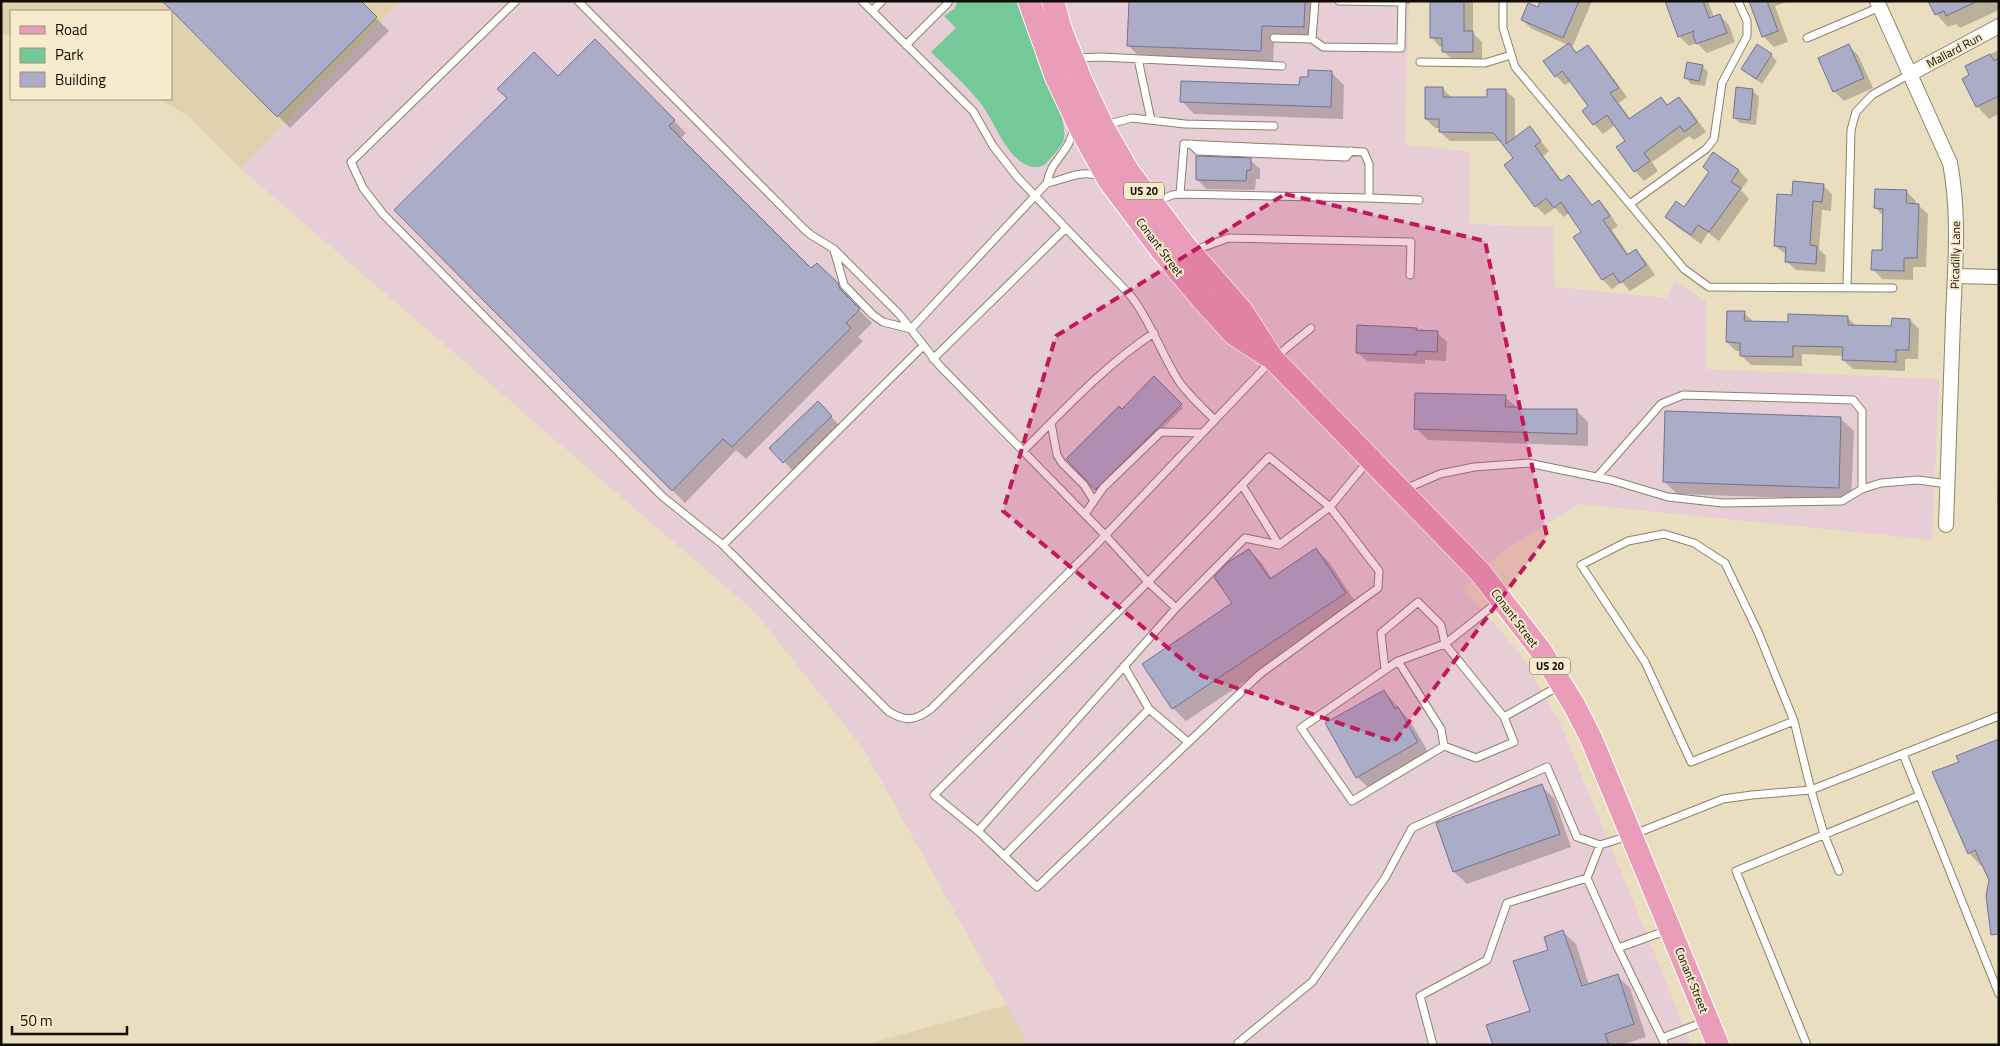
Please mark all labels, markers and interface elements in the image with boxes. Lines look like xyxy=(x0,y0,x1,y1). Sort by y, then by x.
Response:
legend xyxy=(10,10,172,100)
text: Road xyxy=(55,18,87,41)
street label: Mallard Run xyxy=(1923,27,1985,73)
text: Park xyxy=(55,43,84,66)
text: Building xyxy=(55,68,106,91)
road number: US 20 xyxy=(1124,182,1164,200)
street label: Conant Street xyxy=(1132,214,1189,281)
street label: Picadilly Lane xyxy=(1945,221,1965,289)
street label: Conant Street xyxy=(1487,585,1544,652)
road number: US 20 xyxy=(1530,658,1570,674)
street label: Conant Street xyxy=(1670,944,1714,1016)
scale bar xyxy=(12,1004,128,1036)
text: 50 m xyxy=(20,1009,53,1032)

